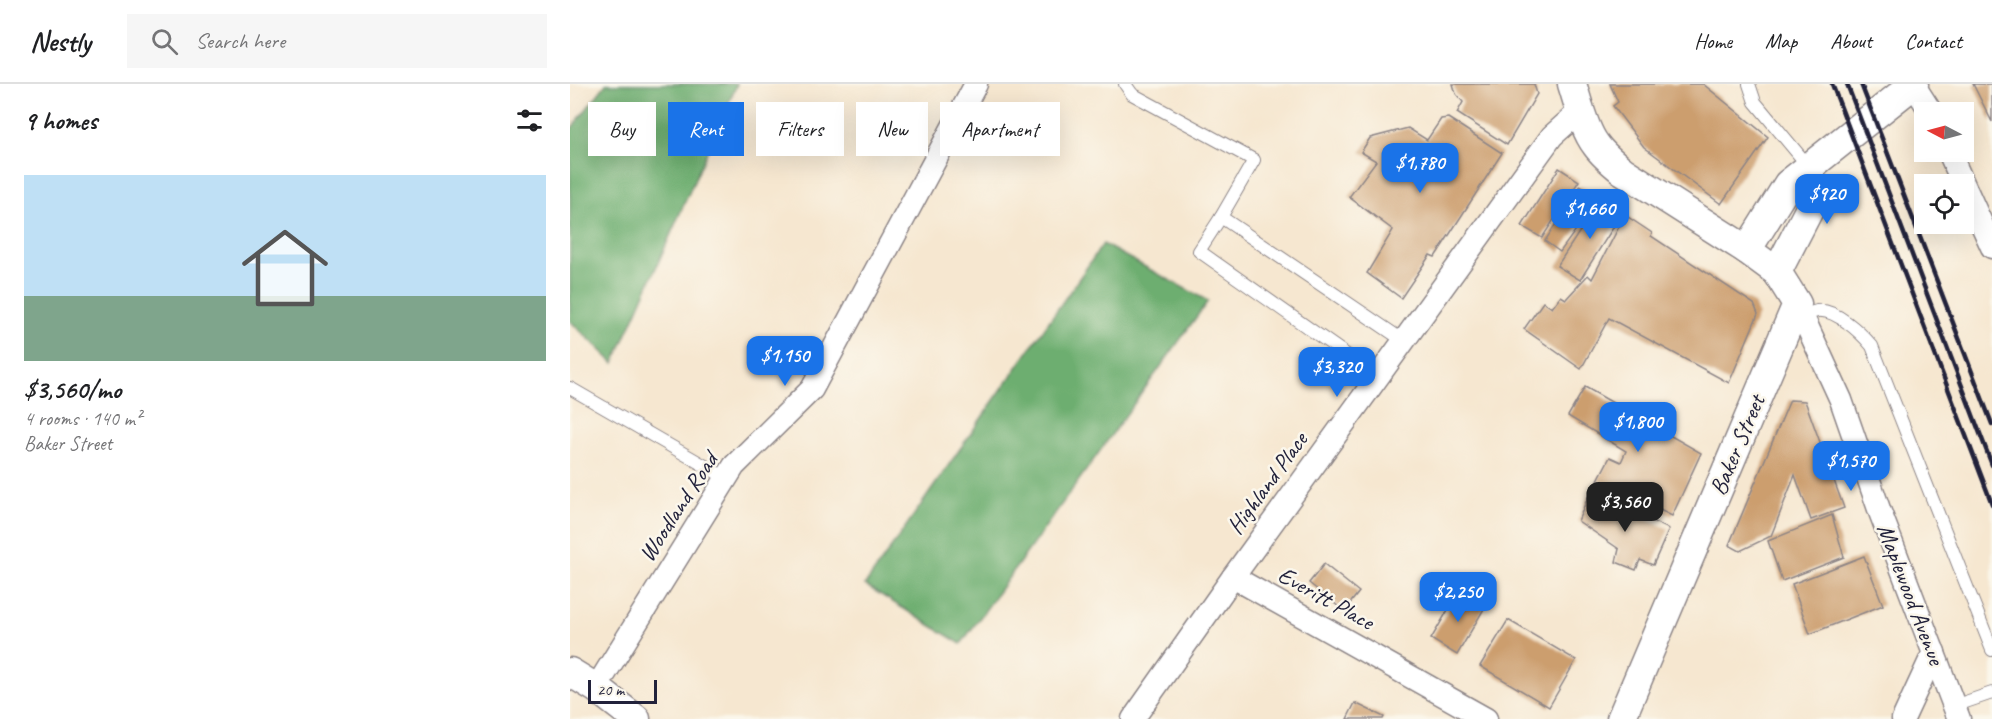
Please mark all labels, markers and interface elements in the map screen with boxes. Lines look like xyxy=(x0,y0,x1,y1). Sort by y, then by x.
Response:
search box xyxy=(127,14,547,68)
text: Nestly xyxy=(30,24,91,59)
icon: search xyxy=(148,25,181,58)
text: Search here xyxy=(196,27,285,55)
text: Home xyxy=(1694,28,1732,54)
text: Map xyxy=(1765,28,1797,54)
text: About xyxy=(1830,28,1872,54)
text: Contact xyxy=(1905,28,1962,54)
chip: Buy xyxy=(588,102,656,156)
chip: Rent xyxy=(668,102,744,156)
chip: Filters xyxy=(756,102,844,156)
chip: New xyxy=(856,102,928,156)
chip: Apartment xyxy=(940,102,1060,156)
north arrow xyxy=(1914,102,1974,162)
map controls xyxy=(1914,102,1974,234)
text: 9 homes xyxy=(24,104,97,137)
icon: filters xyxy=(513,104,546,137)
pin: $1,780 xyxy=(1371,143,1469,194)
text: $1,780 xyxy=(1396,150,1444,175)
pin: $920 xyxy=(1791,174,1863,225)
button: locate xyxy=(1914,174,1974,234)
text: $920 xyxy=(1809,181,1845,206)
pin: $1,660 xyxy=(1541,189,1639,240)
text: $1,660 xyxy=(1565,196,1615,221)
icon: home xyxy=(231,214,339,322)
pin: $1,150 xyxy=(736,336,834,387)
text: $1,150 xyxy=(761,343,809,368)
pin: $3,320 xyxy=(1288,347,1386,398)
text: $3,320 xyxy=(1313,354,1361,379)
text: $3,560/mo xyxy=(24,373,121,406)
street label: Baker Street xyxy=(1703,389,1772,500)
pin: $1,800 xyxy=(1589,402,1687,453)
text: 4 rooms · 140 m² xyxy=(24,406,141,431)
text: $1,800 xyxy=(1614,409,1662,434)
street label: Highland Place xyxy=(1220,424,1315,540)
text: Baker Street xyxy=(24,431,112,456)
pin: $1,570 xyxy=(1802,441,1900,492)
street label: Woodland Road xyxy=(632,444,726,567)
text: $1,570 xyxy=(1827,448,1875,473)
pin: $3,560 xyxy=(1576,482,1674,533)
text: $3,560 xyxy=(1600,489,1650,514)
street label: Maplewood Avenue xyxy=(1870,519,1952,671)
street label: Everitt Place xyxy=(1273,559,1381,638)
pin: $2,250 xyxy=(1409,572,1507,623)
text: $2,250 xyxy=(1434,579,1482,604)
scale bar xyxy=(588,677,657,704)
text: 20 m xyxy=(597,680,624,700)

